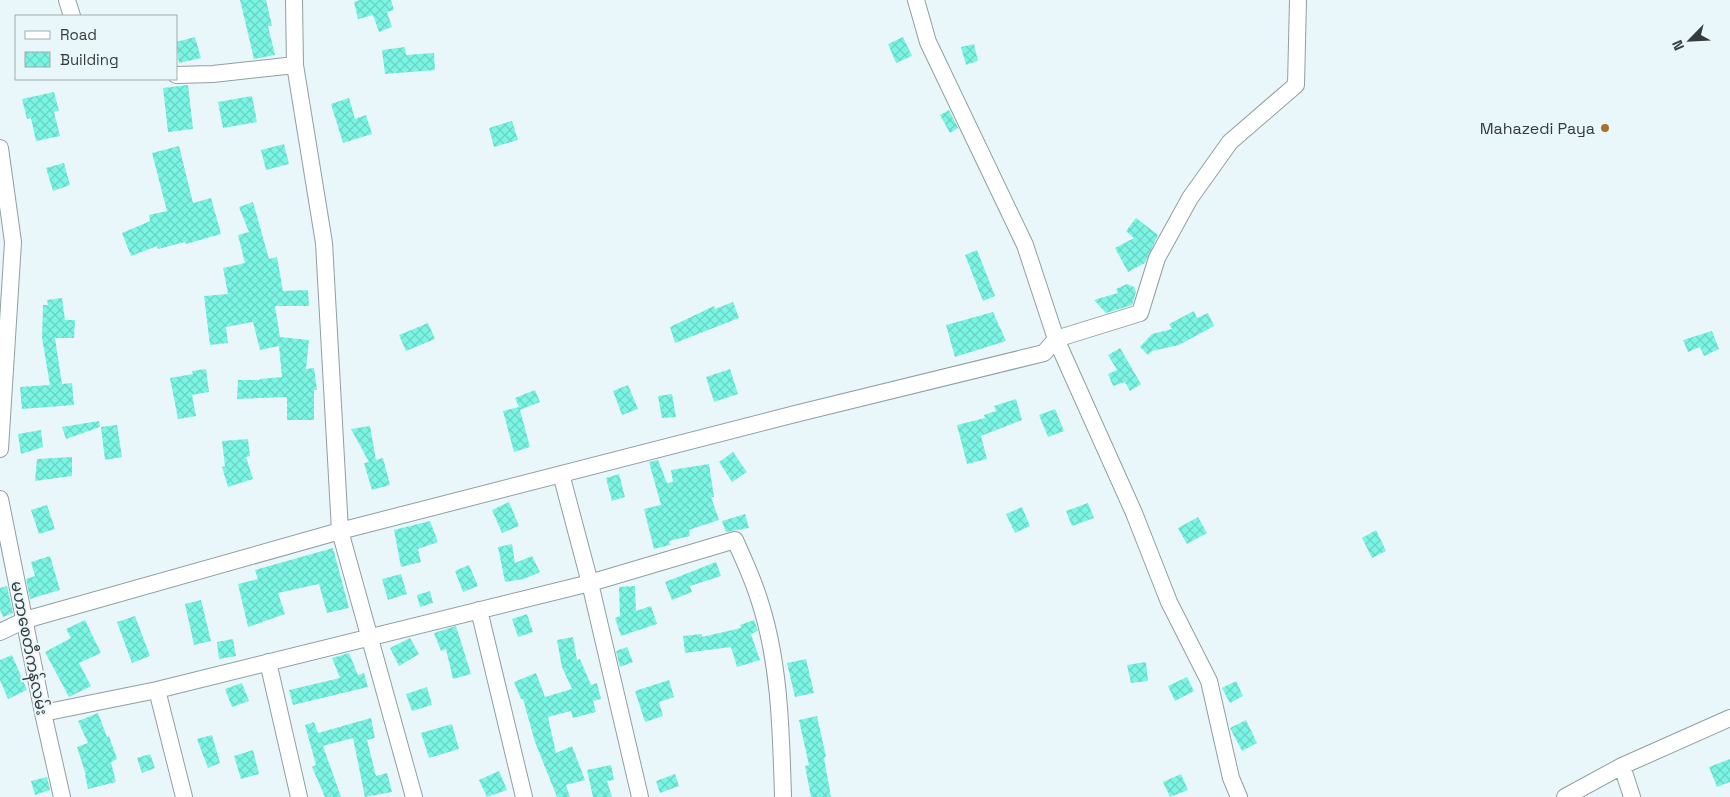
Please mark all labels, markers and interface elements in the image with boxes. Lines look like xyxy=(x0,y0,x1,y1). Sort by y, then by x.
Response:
legend xyxy=(15,15,178,80)
north arrow xyxy=(1665,15,1715,65)
text: Road xyxy=(60,25,97,44)
text: N xyxy=(1668,37,1688,53)
text: Building xyxy=(60,50,119,69)
place label: Mahazedi Paya xyxy=(1480,118,1595,139)
marker: Mahazedi Paya xyxy=(1599,122,1611,134)
street label: မဟာစေတီကန်လမ်း xyxy=(3,579,54,718)

